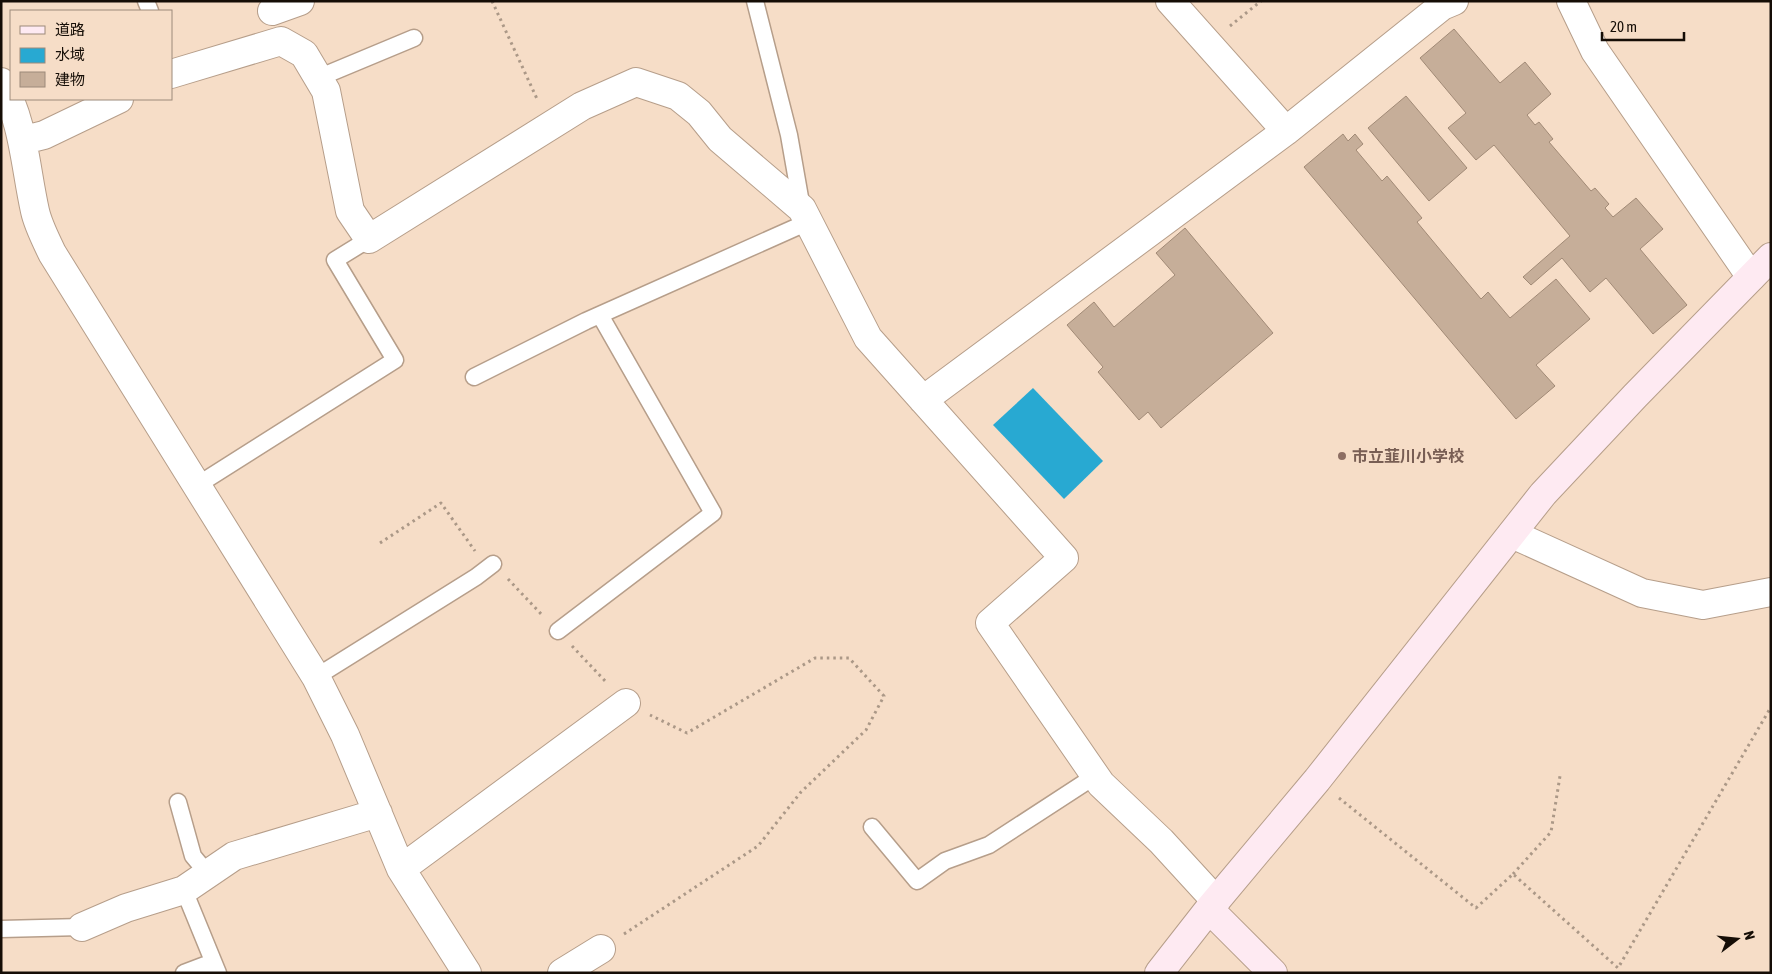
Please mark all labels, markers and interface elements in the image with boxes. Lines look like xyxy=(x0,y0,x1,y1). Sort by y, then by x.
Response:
legend xyxy=(10,10,172,100)
scale bar xyxy=(1602,10,1684,42)
text: 20 m xyxy=(1610,18,1637,35)
text: 道路 xyxy=(55,21,85,38)
text: 水域 xyxy=(55,46,85,63)
text: 建物 xyxy=(55,71,85,88)
place label: 市立韮川小学校 xyxy=(1352,447,1464,465)
marker: 市立韮川小学校 xyxy=(1336,450,1348,462)
north arrow xyxy=(1712,914,1762,964)
text: N xyxy=(1741,929,1758,942)

